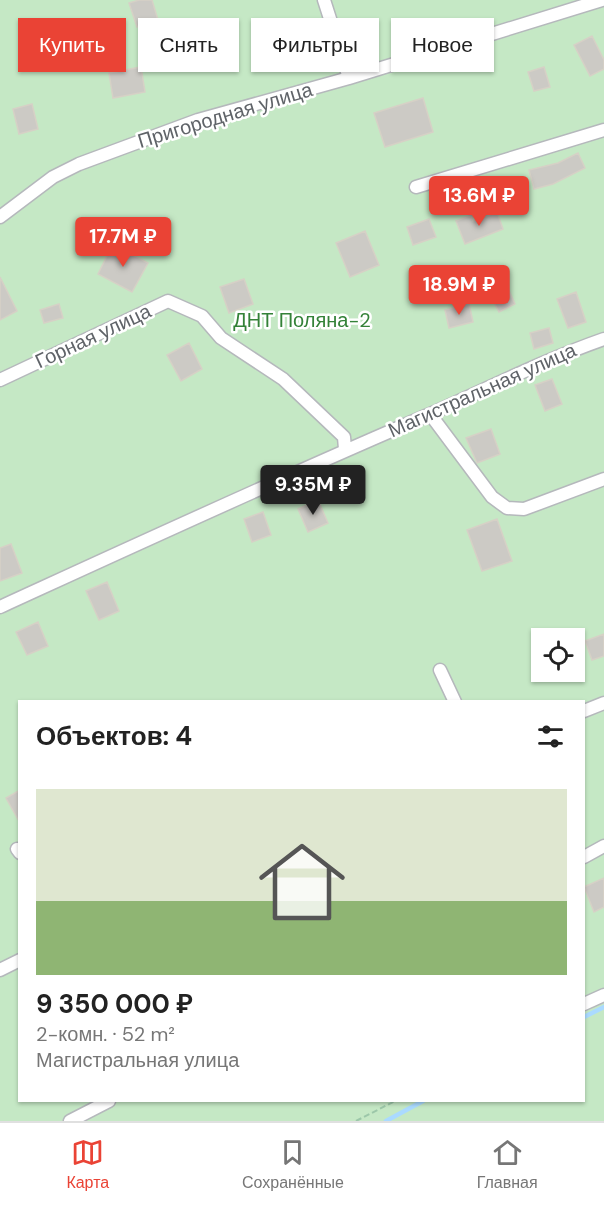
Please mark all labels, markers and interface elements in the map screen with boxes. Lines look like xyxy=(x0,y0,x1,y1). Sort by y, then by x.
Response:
chip: Купить xyxy=(18,18,126,72)
chip: Снять xyxy=(138,18,239,72)
chip: Фильтры xyxy=(251,18,379,72)
chip: Новое xyxy=(391,18,494,72)
street label: Пригородная улица xyxy=(134,76,316,154)
pin: 13.6M ₽ xyxy=(424,176,534,227)
text: 13.6M ₽ xyxy=(443,182,515,208)
pin: 17.7M ₽ xyxy=(68,217,178,268)
text: 17.7M ₽ xyxy=(89,223,157,249)
pin: 18.9M ₽ xyxy=(404,265,514,316)
text: 18.9M ₽ xyxy=(423,271,495,297)
street label: Горная улица xyxy=(31,297,156,374)
park label: ДНТ Поляна-2 xyxy=(233,307,371,333)
street label: Магистральная улица xyxy=(384,336,581,443)
pin: 9.35M ₽ xyxy=(258,465,368,516)
text: 9.35M ₽ xyxy=(274,471,352,497)
map controls xyxy=(531,628,585,682)
button: locate xyxy=(531,628,585,682)
text: Объектов: 4 xyxy=(36,719,192,753)
icon: filters xyxy=(534,720,567,753)
icon: home xyxy=(248,828,356,936)
text: 9 350 000 ₽ xyxy=(36,987,193,1021)
text: 2-комн. · 52 m² xyxy=(36,1021,175,1047)
text: Магистральная улица xyxy=(36,1047,239,1073)
tab: Карта xyxy=(66,1136,109,1193)
tab: Сохранённые xyxy=(242,1136,344,1193)
tab: Главная xyxy=(477,1136,538,1193)

